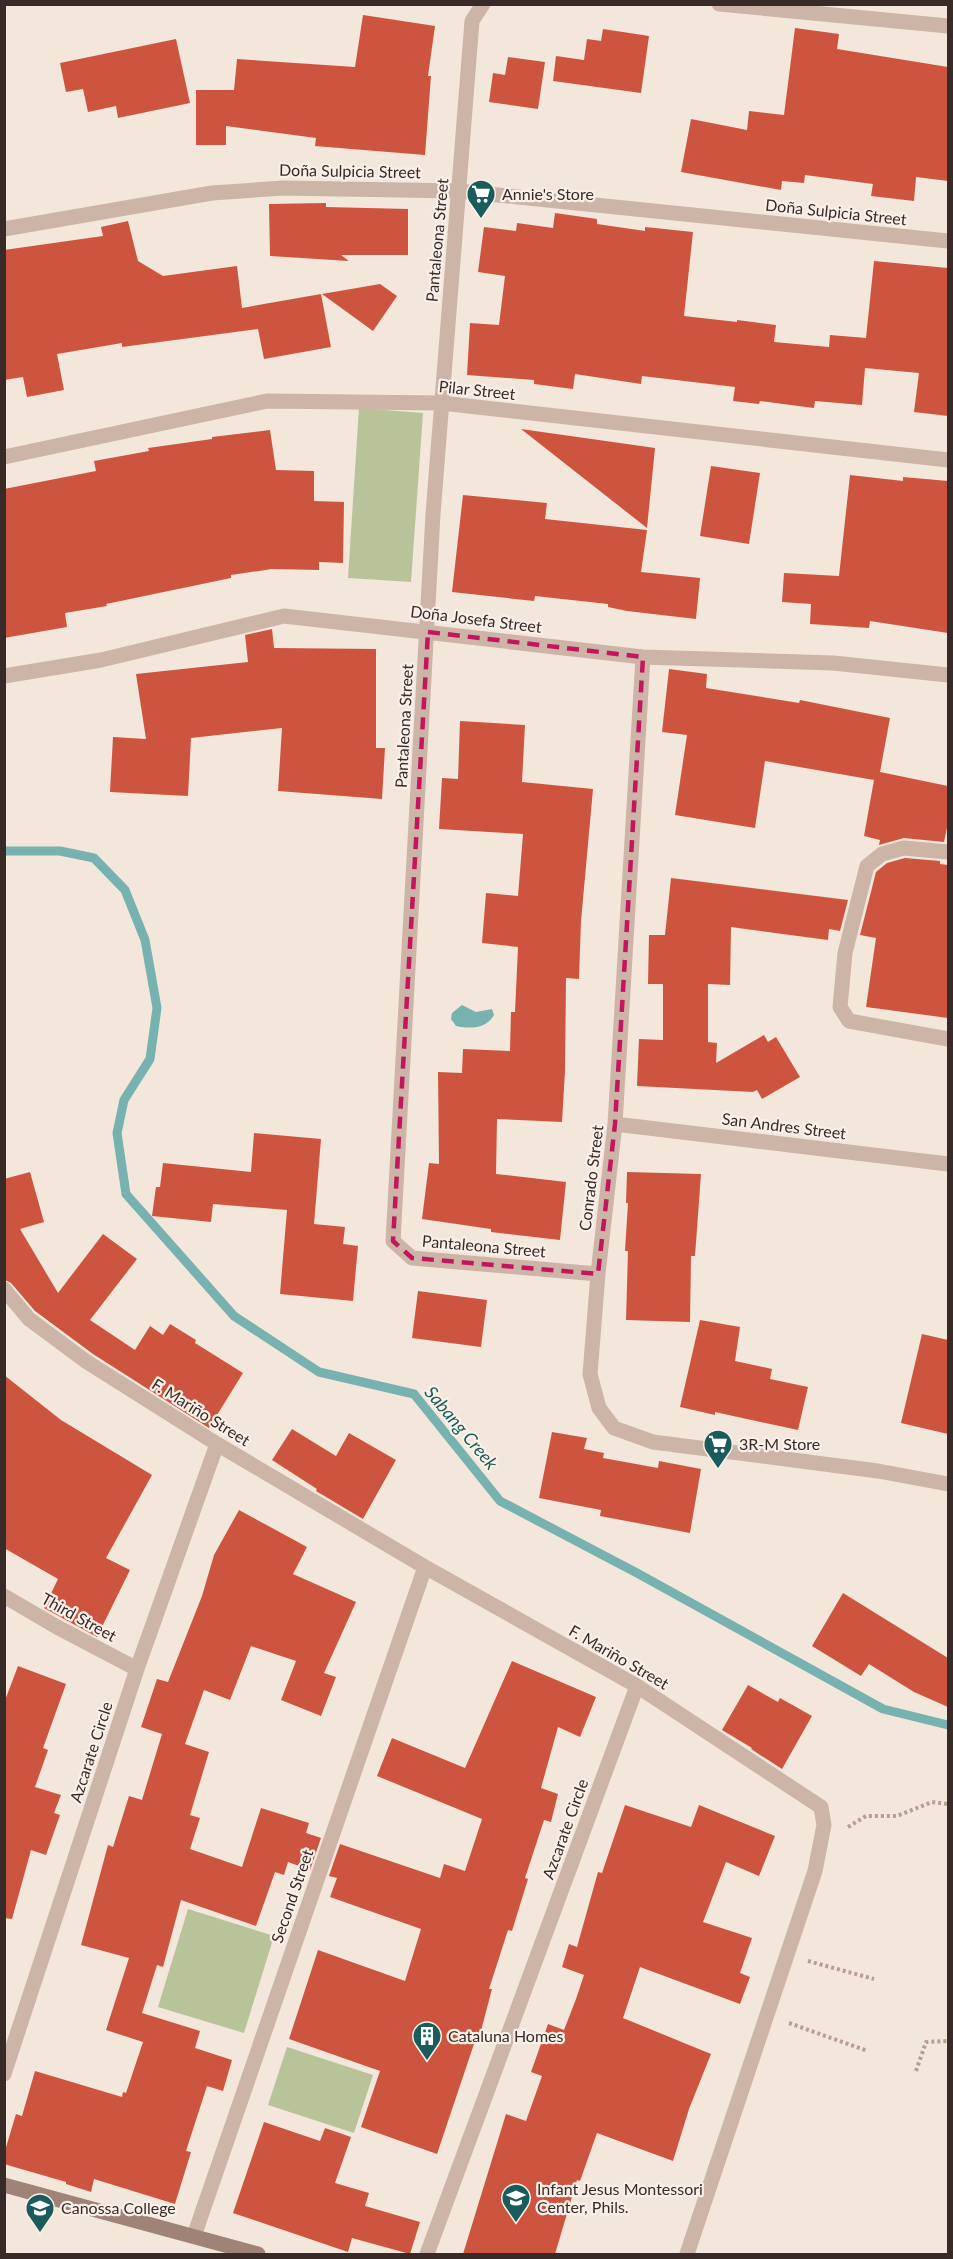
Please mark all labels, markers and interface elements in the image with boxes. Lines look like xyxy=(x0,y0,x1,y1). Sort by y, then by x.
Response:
street label: Doña Sulpicia Street xyxy=(279,160,421,181)
street label: Pantaleona Street xyxy=(422,177,451,303)
supermarket icon: Annie's Store xyxy=(465,178,497,220)
place label: Annie's Store xyxy=(502,184,594,203)
street label: Doña Sulpicia Street xyxy=(765,195,908,228)
street label: Pilar Street xyxy=(438,376,517,403)
street label: Doña Josefa Street xyxy=(409,601,543,636)
street label: Pantaleona Street xyxy=(391,663,416,788)
street label: San Andres Street xyxy=(721,1108,847,1143)
street label: Conrado Street xyxy=(575,1124,606,1232)
street label: Pantaleona Street xyxy=(421,1231,547,1260)
street label: F. Mariño Street xyxy=(149,1374,254,1449)
water label: Sabang Creek xyxy=(421,1381,503,1474)
supermarket icon: 3R-M Store xyxy=(702,1428,734,1470)
place label: 3R-M Store xyxy=(739,1434,820,1453)
street label: Third Street xyxy=(38,1588,120,1645)
street label: F. Mariño Street xyxy=(566,1620,673,1693)
street label: Azcarate Circle xyxy=(65,1699,116,1805)
street label: Azcarate Circle xyxy=(538,1776,591,1882)
street label: Second Street xyxy=(267,1846,317,1945)
building icon: Cataluna Homes xyxy=(411,2020,443,2062)
place label: Cataluna Homes xyxy=(448,2026,564,2045)
place label: Infant Jesus Montessori Center, Phils. xyxy=(537,2179,703,2216)
school or university icon: Infant Jesus Montessori Center, Phils. xyxy=(500,2182,532,2224)
school or university icon: Canossa College xyxy=(24,2192,56,2234)
place label: Canossa College xyxy=(61,2198,176,2217)

